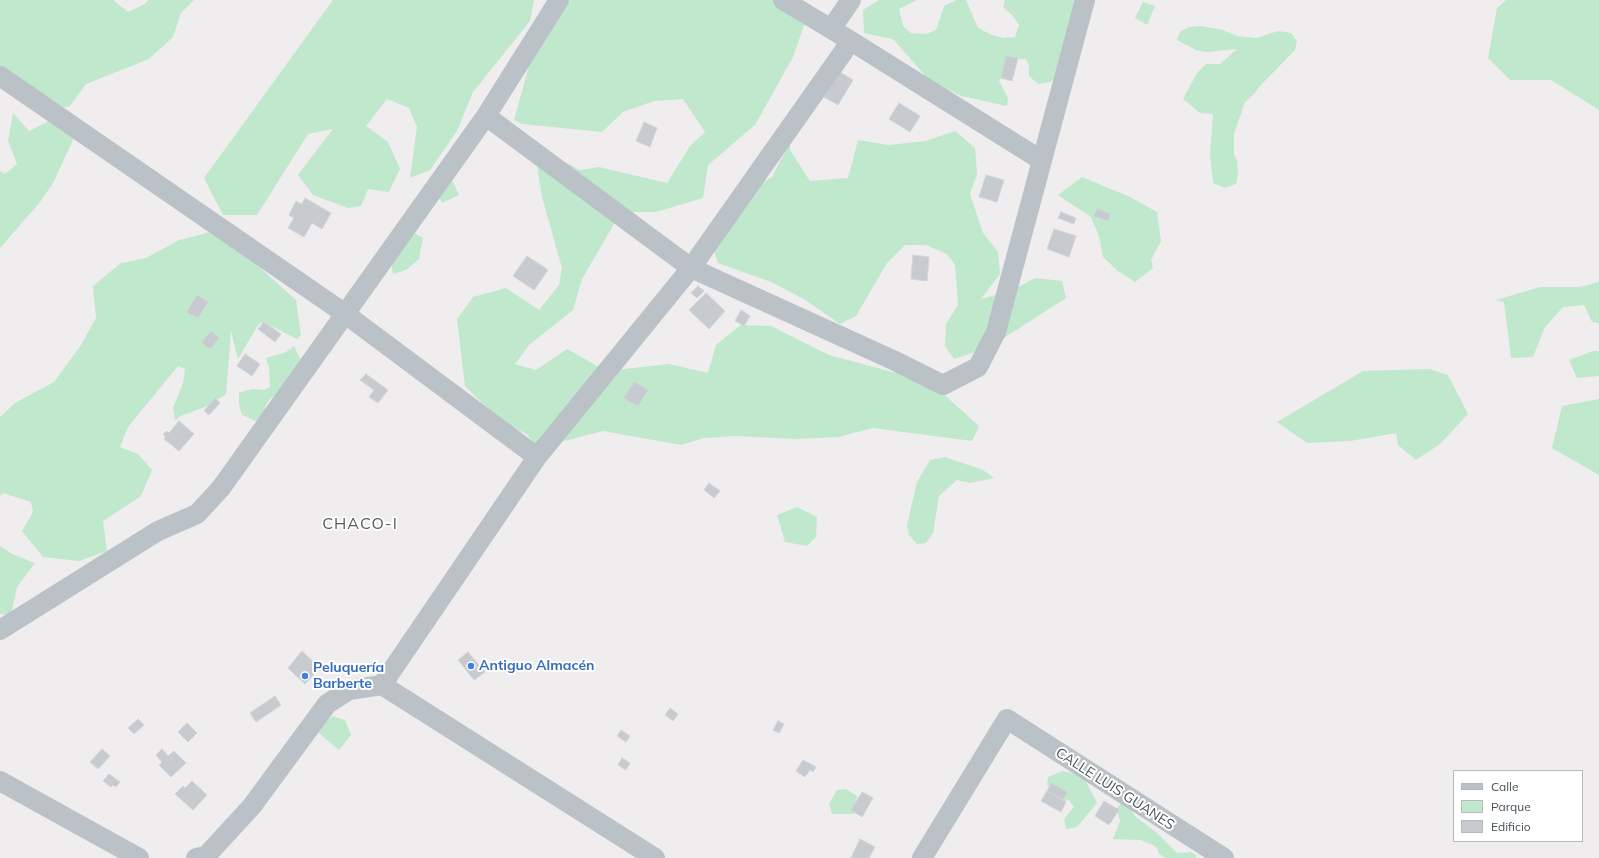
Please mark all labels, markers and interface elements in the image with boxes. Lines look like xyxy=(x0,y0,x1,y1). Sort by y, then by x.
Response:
district label: CHACO-I xyxy=(322,514,398,534)
place label: Antiguo Almacén xyxy=(479,658,595,674)
place label: Peluquería Barberte xyxy=(313,660,384,692)
marker: Antiguo Almacén xyxy=(466,661,476,671)
marker: Peluquería Barberte xyxy=(300,671,310,681)
street label: CALLE LUIS GUANES xyxy=(1052,744,1178,834)
legend xyxy=(1453,770,1583,842)
text: Calle xyxy=(1491,779,1518,794)
text: Parque xyxy=(1491,799,1531,814)
text: Edificio xyxy=(1491,819,1531,834)

